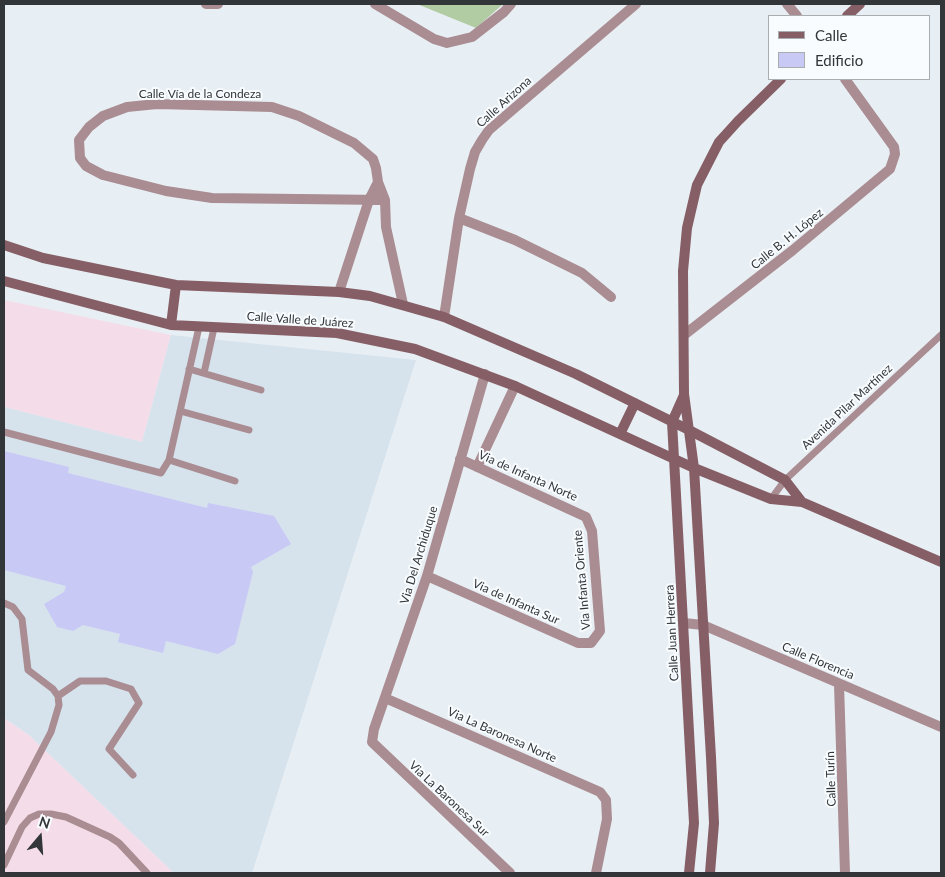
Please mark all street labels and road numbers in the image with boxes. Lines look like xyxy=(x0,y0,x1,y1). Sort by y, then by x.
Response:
street label: Calle Arizona xyxy=(473,74,535,130)
street label: Calle Vía de la Condeza xyxy=(139,87,261,101)
street label: Calle B. H. López xyxy=(748,205,826,273)
street label: Calle Valle de Juárez xyxy=(246,309,354,331)
street label: Avenida Pilar Martínez xyxy=(799,361,895,453)
street label: Via de Infanta Norte xyxy=(476,448,580,504)
street label: Via Del Archiduque xyxy=(397,504,441,606)
street label: Via Infanta Oriente xyxy=(570,529,594,631)
street label: Via de Infanta Sur xyxy=(470,576,562,628)
street label: Calle Juan Herrera xyxy=(662,584,682,682)
street label: Calle Florencia xyxy=(780,639,856,683)
street label: Via La Baronesa Norte xyxy=(445,704,559,766)
street label: Calle Turín xyxy=(823,751,839,807)
street label: Via La Baronesa Sur xyxy=(406,758,492,840)

